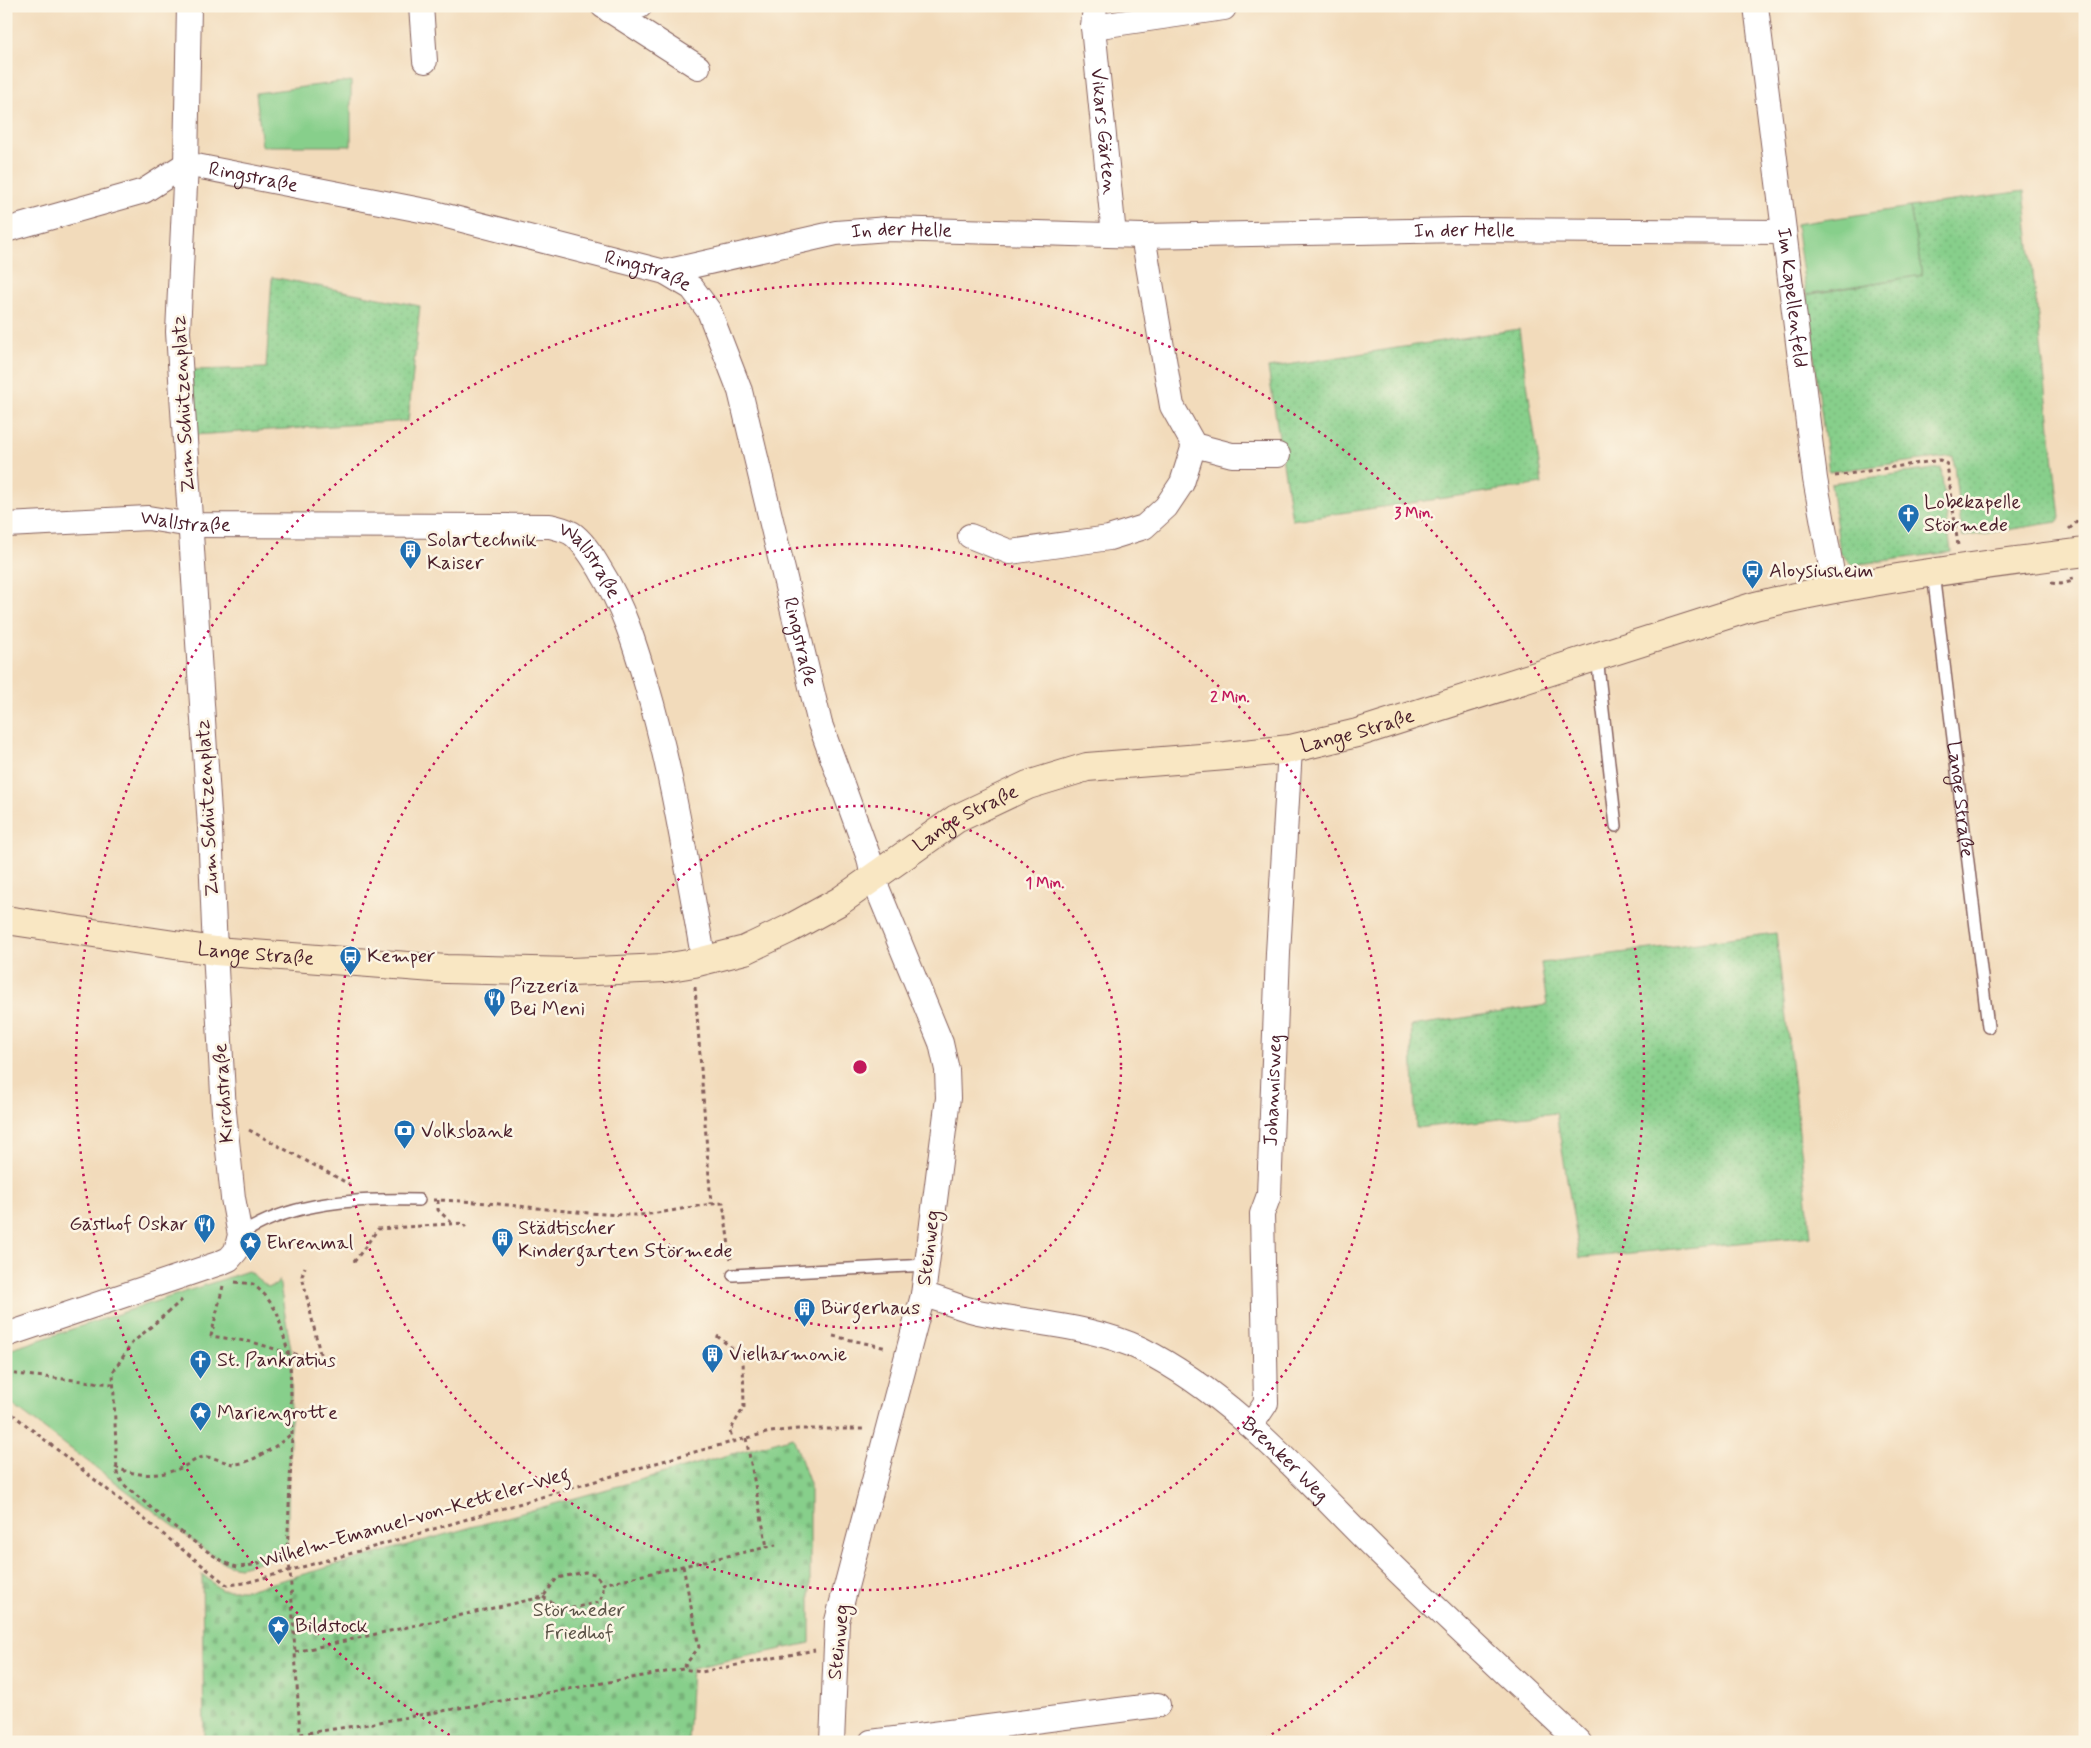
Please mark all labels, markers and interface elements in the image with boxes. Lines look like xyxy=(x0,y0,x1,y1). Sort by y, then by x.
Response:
street label: Vikars Gärten xyxy=(1084,67,1123,196)
street label: Ringstraße xyxy=(206,155,301,199)
street label: In der Helle xyxy=(850,215,953,245)
street label: In der Helle xyxy=(1414,216,1515,244)
street label: Im Kapellenfeld xyxy=(1770,226,1815,369)
street label: Ringstraße xyxy=(602,244,697,298)
street label: Zum Schützenplatz xyxy=(166,315,202,493)
place label: Lobekapelle Störmede xyxy=(1924,489,2021,539)
church icon: Lobekapelle Störmede xyxy=(1896,502,1920,533)
street label: Wallstraße xyxy=(138,503,231,539)
text: 3 Min. xyxy=(1395,504,1433,524)
street label: Wallstraße xyxy=(554,515,627,603)
place label: Solartechnik Kaiser xyxy=(427,527,537,577)
building icon: Solartechnik Kaiser xyxy=(399,539,423,570)
place label: Aloysiusheim xyxy=(1769,558,1873,585)
bus stop icon: Aloysiusheim xyxy=(1741,559,1765,590)
street label: Ringstraße xyxy=(776,594,824,689)
text: 2 Min. xyxy=(1210,688,1250,708)
street label: Lange Straße xyxy=(1298,702,1418,760)
street label: Zum Schützenplatz xyxy=(190,719,226,897)
street label: Lange Straße xyxy=(1940,740,1981,859)
street label: Lange Straße xyxy=(908,778,1023,859)
text: 1 Min. xyxy=(1026,874,1064,894)
street label: Lange Straße xyxy=(195,935,315,972)
place label: Kemper xyxy=(367,943,435,970)
bus stop icon: Kemper xyxy=(339,944,363,975)
place label: Pizzeria Bei Meni xyxy=(510,973,585,1023)
restaurant icon: Pizzeria Bei Meni xyxy=(482,986,506,1017)
street label: Johannisweg xyxy=(1257,1034,1288,1147)
street label: Kirchstraße xyxy=(207,1042,241,1144)
centre of rings xyxy=(851,1058,869,1076)
place label: Volksbank xyxy=(421,1118,513,1145)
bank icon: Volksbank xyxy=(393,1119,417,1150)
street label: Steinweg xyxy=(911,1209,948,1287)
place label: Gasthof Oskar xyxy=(69,1211,188,1238)
restaurant icon: Gasthof Oskar xyxy=(192,1212,216,1243)
place label: Städtischer Kindergarten Störmede xyxy=(518,1215,733,1267)
building icon: Städtischer Kindergarten Störmede xyxy=(490,1227,514,1258)
place label: Ehrenmal xyxy=(266,1230,354,1257)
place icon: Ehrenmal xyxy=(238,1231,262,1262)
place label: Bürgerhaus xyxy=(821,1295,920,1324)
building icon: Bürgerhaus xyxy=(793,1296,817,1327)
place label: Vielharmonie xyxy=(729,1341,847,1368)
building icon: Vielharmonie xyxy=(701,1342,725,1373)
place label: St. Pankratius xyxy=(217,1347,336,1374)
church icon: St. Pankratius xyxy=(189,1348,213,1379)
place label: Mariengrotte xyxy=(217,1400,338,1427)
place icon: Mariengrotte xyxy=(189,1401,213,1432)
street label: Brenker Weg xyxy=(1236,1411,1335,1508)
street label: Wilhelm-Emanuel-von-Ketteler-Weg xyxy=(257,1461,573,1577)
park label: Störmeder Friedhof xyxy=(533,1597,625,1647)
street label: Steinweg xyxy=(822,1603,857,1681)
place label: Bildstock xyxy=(295,1613,368,1640)
place icon: Bildstock xyxy=(267,1614,291,1645)

